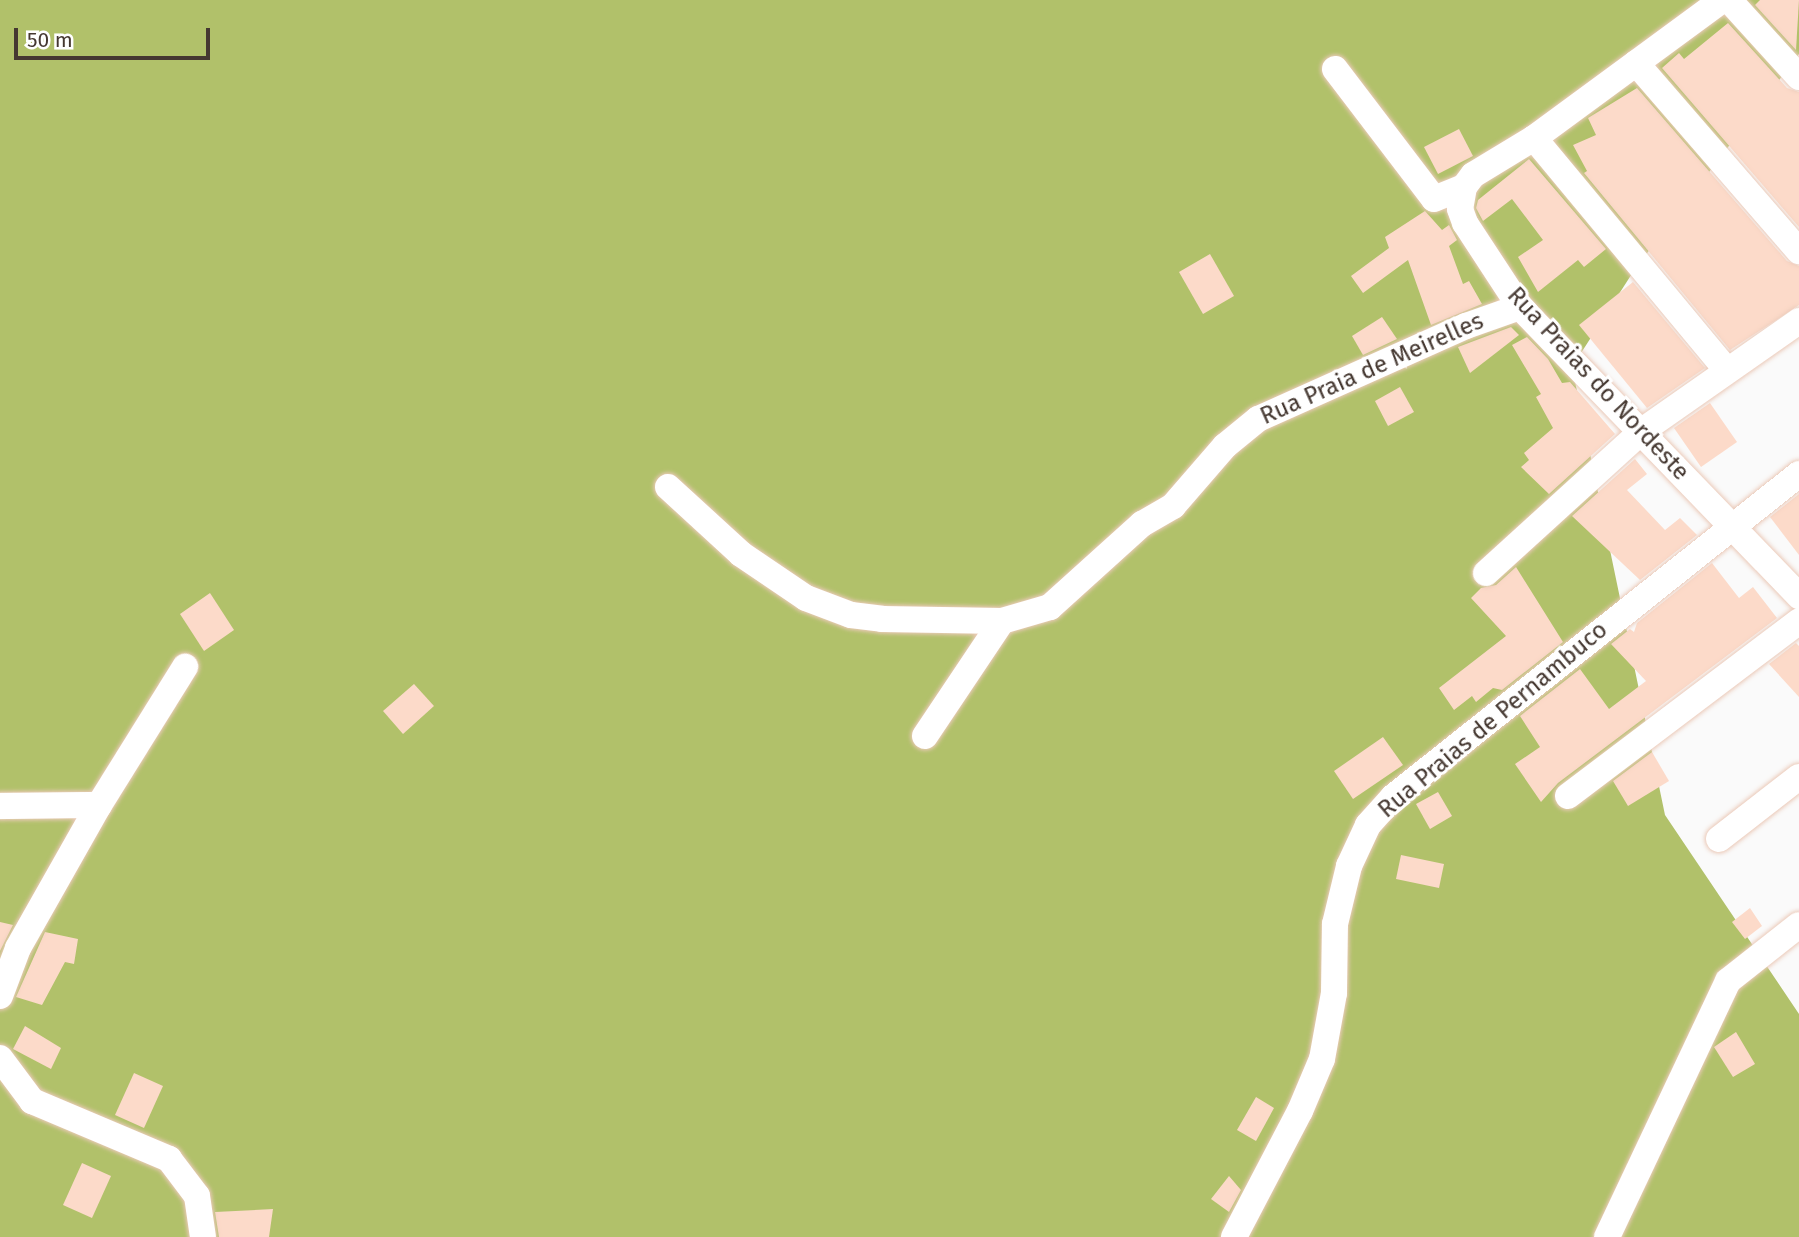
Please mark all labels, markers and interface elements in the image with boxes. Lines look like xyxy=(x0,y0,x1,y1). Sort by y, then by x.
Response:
scale bar xyxy=(18,14,214,58)
text: 50 m xyxy=(27,27,73,53)
street label: Rua Praias do Nordeste xyxy=(1501,281,1695,487)
street label: Rua Praia de Meirelles xyxy=(1256,307,1488,431)
street label: Rua Praias de Pernambuco xyxy=(1373,616,1613,824)

